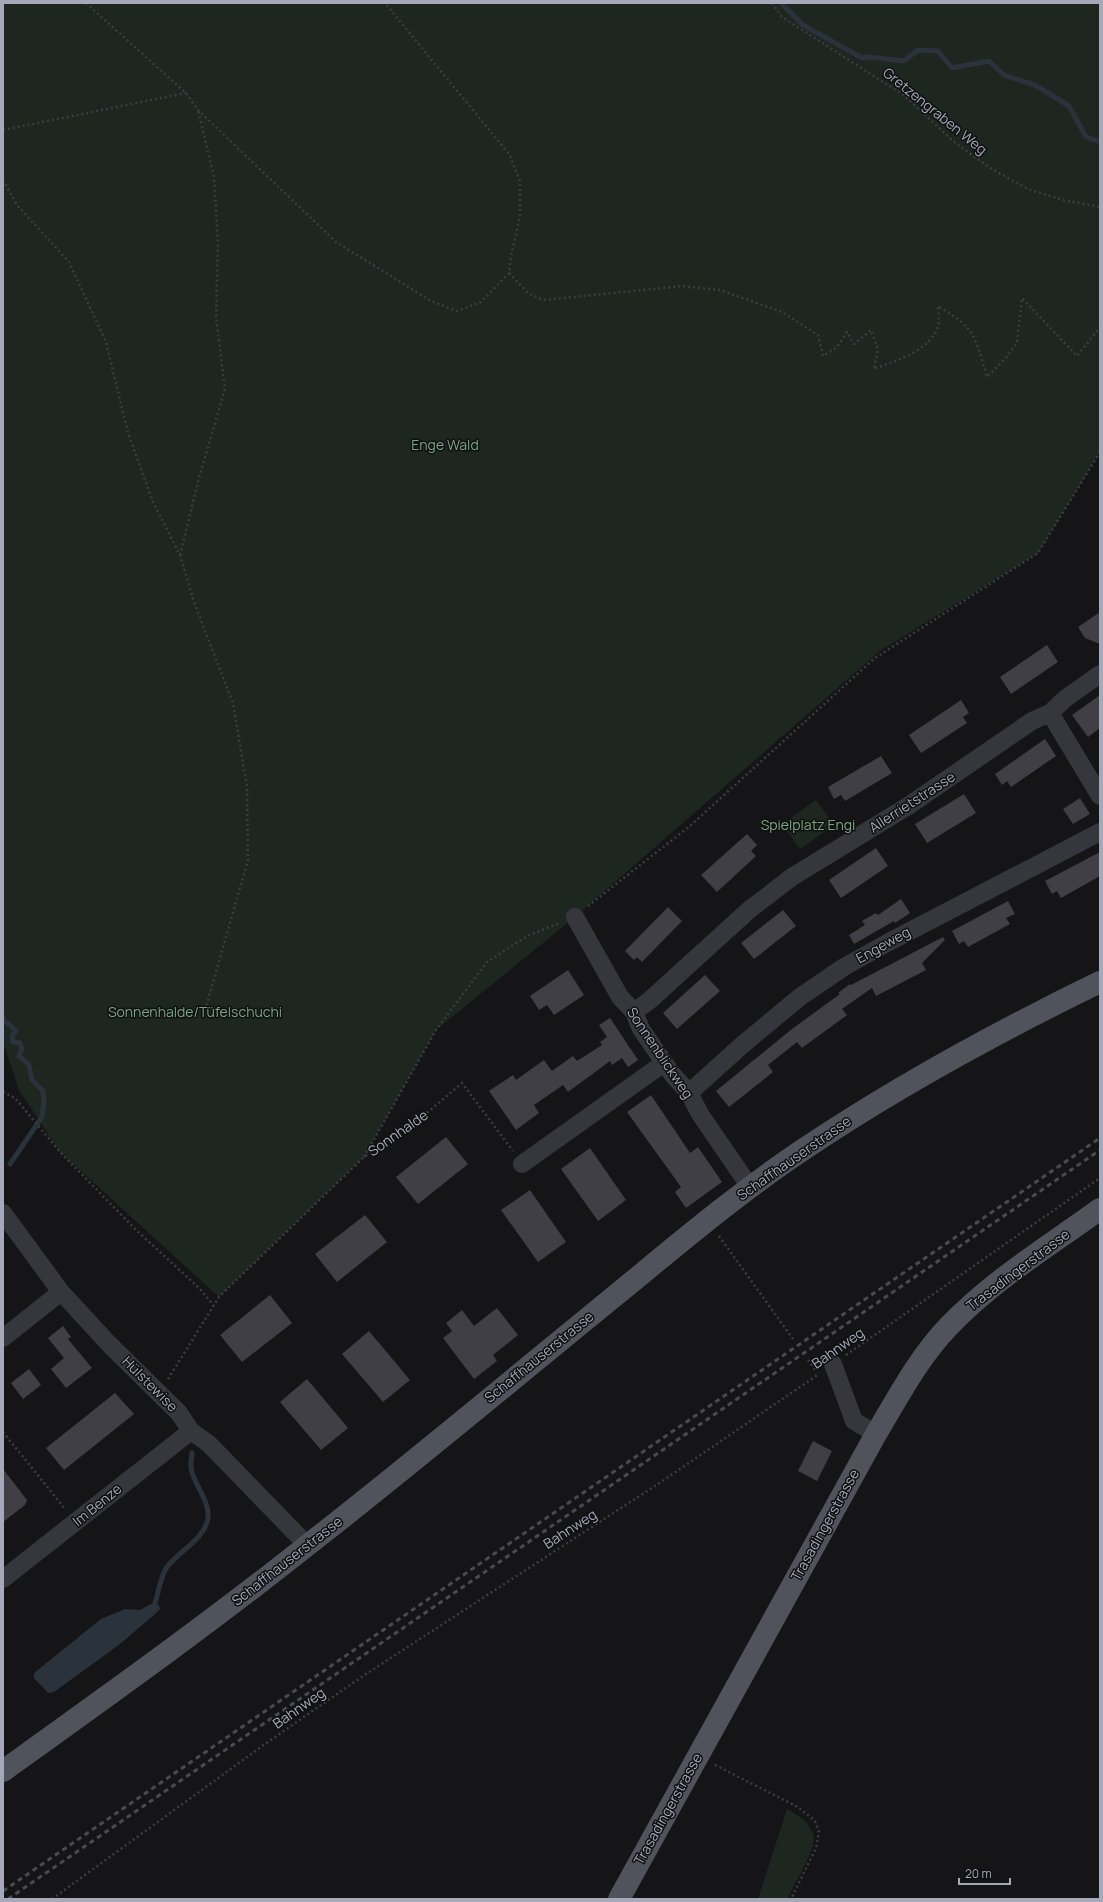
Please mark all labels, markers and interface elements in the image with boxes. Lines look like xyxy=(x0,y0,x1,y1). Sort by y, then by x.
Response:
street label: Gretzengraben Weg xyxy=(879,63,991,158)
park label: Enge Wald xyxy=(411,435,479,454)
street label: Allerrietstrasse xyxy=(865,767,958,837)
park label: Spielplatz Engi xyxy=(761,815,855,834)
street label: Engeweg xyxy=(852,922,913,967)
park label: Sonnenhalde/Tüfelschuchi xyxy=(108,1002,282,1021)
street label: Sonnenblickweg xyxy=(623,1003,698,1102)
street label: Sonnhalde xyxy=(364,1105,432,1160)
street label: Schaffhauserstrasse xyxy=(733,1111,855,1204)
street label: Trasadingerstrasse xyxy=(962,1224,1073,1315)
street label: Schaffhauserstrasse xyxy=(480,1307,597,1407)
street label: Bahnweg xyxy=(808,1323,868,1373)
street label: Hülstewise xyxy=(118,1352,182,1416)
street label: Trasadingerstrasse xyxy=(786,1466,863,1584)
street label: Im Benze xyxy=(68,1479,125,1530)
street label: Bahnweg xyxy=(539,1504,600,1553)
street label: Schaffhauserstrasse xyxy=(228,1511,346,1610)
street label: Bahnweg xyxy=(269,1683,329,1733)
street label: Trasadingerstrasse xyxy=(629,1750,706,1868)
scale bar xyxy=(959,1860,1010,1886)
text: 20 m xyxy=(965,1865,992,1882)

